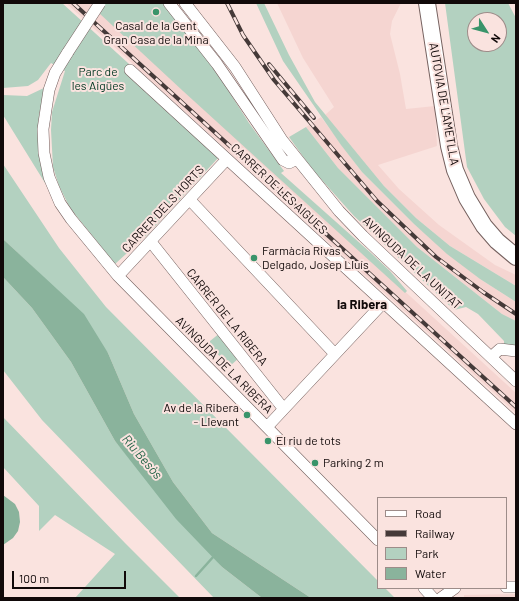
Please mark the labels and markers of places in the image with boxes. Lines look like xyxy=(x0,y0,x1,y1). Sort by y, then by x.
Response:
marker: Casal de la Gent Gran Casa de la Mina xyxy=(151,7,161,17)
place label: Casal de la Gent Gran Casa de la Mina xyxy=(103,19,209,47)
place label: Farmàcia Rivas Delgado, Josep Lluís xyxy=(262,244,369,272)
marker: Farmàcia Rivas Delgado, Josep Lluís xyxy=(249,253,259,263)
place label: Av de la Ribera - Llevant xyxy=(164,401,239,429)
marker: Av de la Ribera - Llevant xyxy=(242,410,252,420)
place label: El riu de tots xyxy=(276,434,341,448)
marker: El riu de tots xyxy=(263,436,273,446)
place label: Parking 2 m xyxy=(323,456,384,470)
marker: Parking 2 m xyxy=(310,458,320,468)

